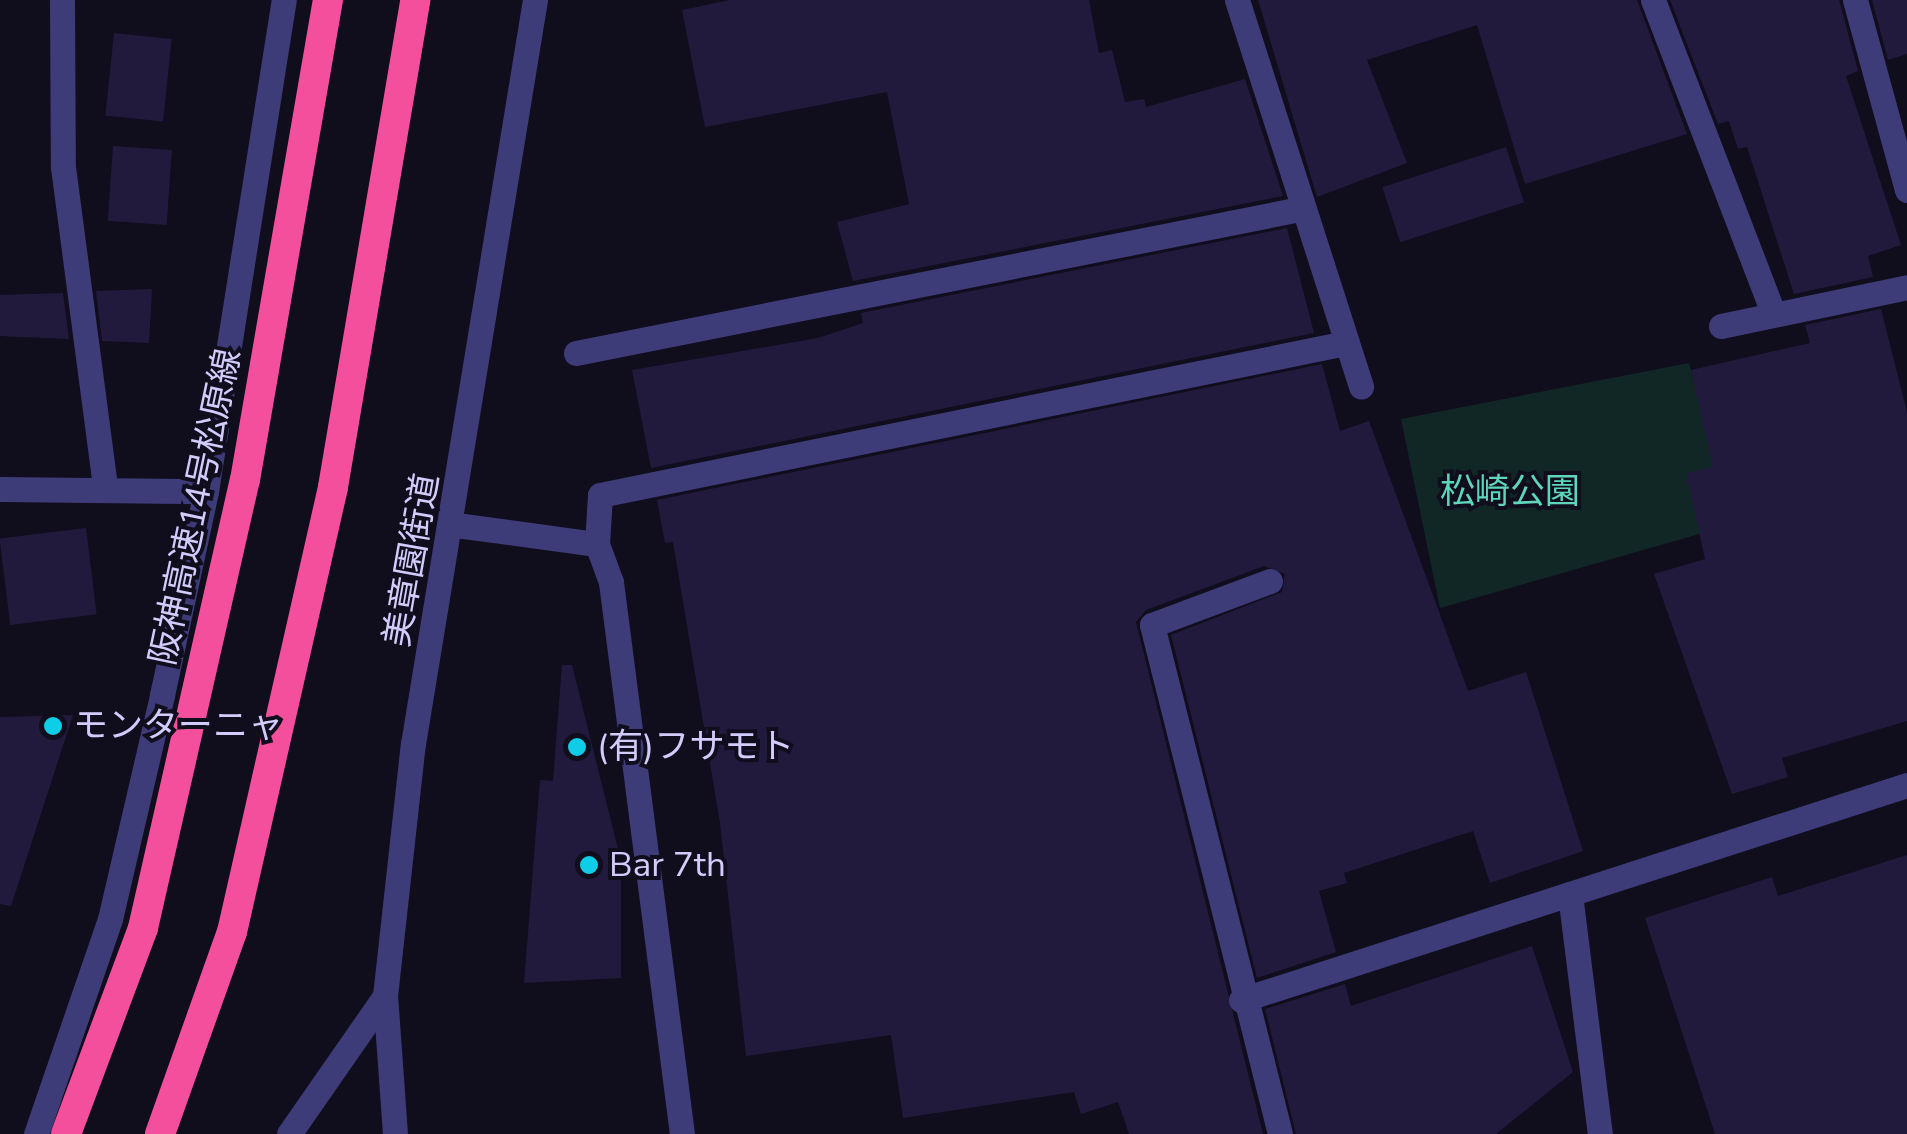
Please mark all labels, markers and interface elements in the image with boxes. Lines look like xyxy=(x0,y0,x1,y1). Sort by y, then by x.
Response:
street label: 阪神高速14号松原線 xyxy=(142,345,250,669)
street label: 美章園街道 xyxy=(376,470,448,650)
park label: 松崎公園 xyxy=(1440,471,1580,513)
place label: モンターニャ xyxy=(73,705,283,747)
marker: モンターニャ xyxy=(42,715,64,737)
place label: (有)フサモト xyxy=(597,726,794,768)
marker: (有)フサモト xyxy=(566,736,588,758)
place label: Bar 7th xyxy=(609,844,726,886)
marker: Bar 7th xyxy=(578,854,600,876)

